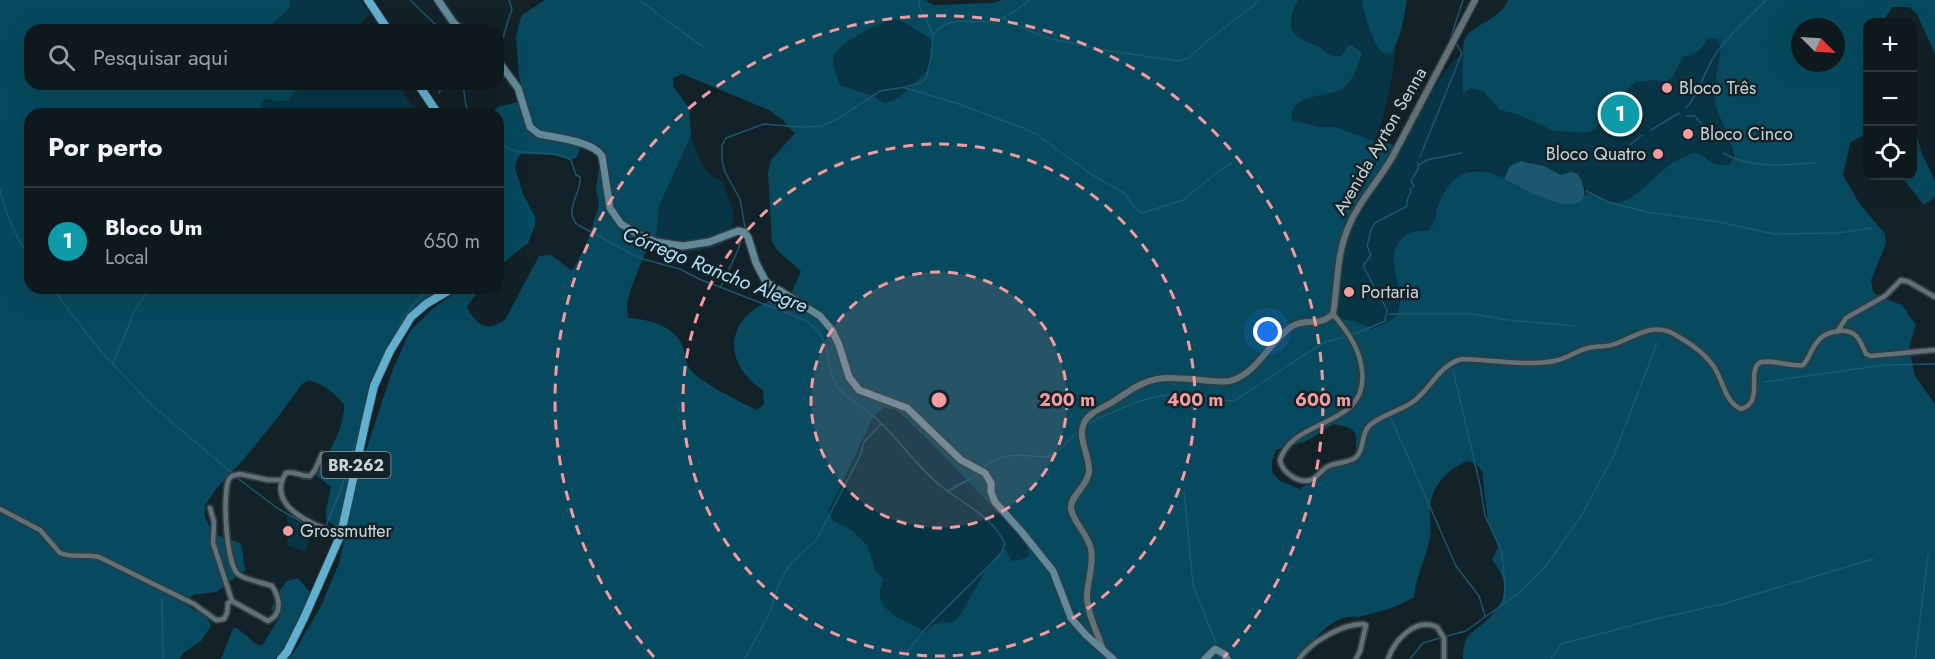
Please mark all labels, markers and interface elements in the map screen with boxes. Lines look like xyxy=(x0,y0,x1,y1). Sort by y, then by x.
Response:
north arrow xyxy=(1791,18,1845,72)
map controls xyxy=(1863,18,1917,180)
button: + xyxy=(1863,18,1917,72)
search box xyxy=(24,24,504,90)
icon: search xyxy=(45,41,78,74)
text: Pesquisar aqui xyxy=(93,41,228,73)
street label: Avenida Ayrton Senna xyxy=(1327,62,1433,220)
button: − xyxy=(1863,72,1917,126)
place label: Bloco Três xyxy=(1679,75,1756,101)
marker: Bloco Três xyxy=(1660,81,1674,95)
pin: 1 xyxy=(1600,92,1640,136)
place label: Bloco Cinco xyxy=(1700,121,1793,147)
button: locate xyxy=(1863,126,1917,180)
marker: Bloco Cinco xyxy=(1681,127,1695,141)
text: Por perto xyxy=(48,128,162,166)
place label: Bloco Quatro xyxy=(1546,141,1646,167)
marker: Bloco Quatro xyxy=(1651,147,1665,161)
text: Bloco Um xyxy=(105,211,202,243)
water label: Córrego Rancho Alegre xyxy=(618,220,812,320)
text: 1 xyxy=(62,227,73,256)
text: 650 m xyxy=(424,227,480,256)
text: Local xyxy=(105,243,149,272)
place label: Portaria xyxy=(1361,279,1419,305)
marker: Portaria xyxy=(1342,285,1356,299)
your location xyxy=(1253,317,1282,346)
text: 200 m xyxy=(1039,387,1095,413)
text: 400 m xyxy=(1167,387,1223,413)
text: 600 m xyxy=(1295,387,1351,413)
centre of rings xyxy=(929,390,949,410)
road number: BR-262 xyxy=(322,452,391,478)
place label: Grossmutter xyxy=(300,518,393,544)
marker: Grossmutter xyxy=(281,524,295,538)

